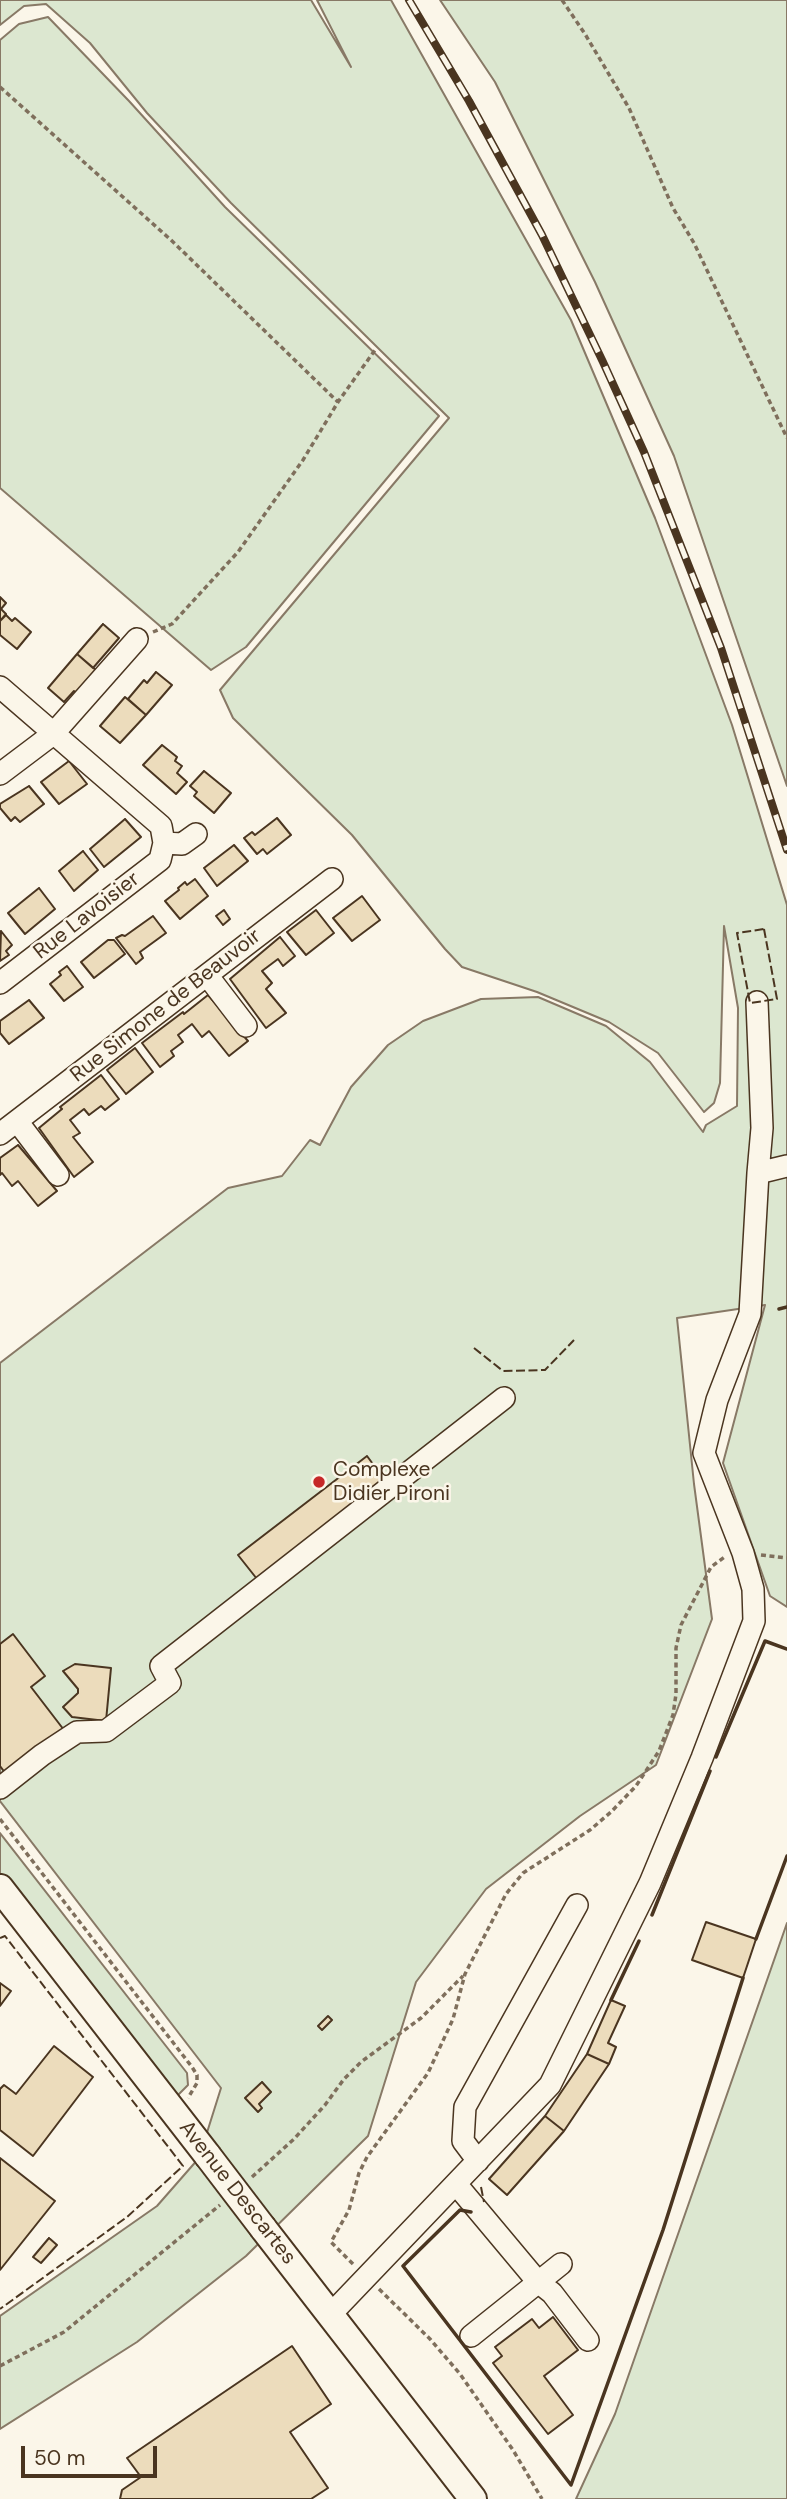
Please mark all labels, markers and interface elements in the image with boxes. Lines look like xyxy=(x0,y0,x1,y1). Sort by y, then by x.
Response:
street label: Rue Lavoisier xyxy=(29,867,145,965)
street label: Rue Simone de Beauvoir xyxy=(66,924,266,1088)
place label: Complexe Didier Pironi xyxy=(333,1457,450,1507)
marker: Complexe Didier Pironi xyxy=(311,1474,327,1490)
street label: Avenue Descartes xyxy=(173,2116,301,2270)
scale bar xyxy=(24,2432,161,2476)
text: 50 m xyxy=(34,2444,85,2472)

